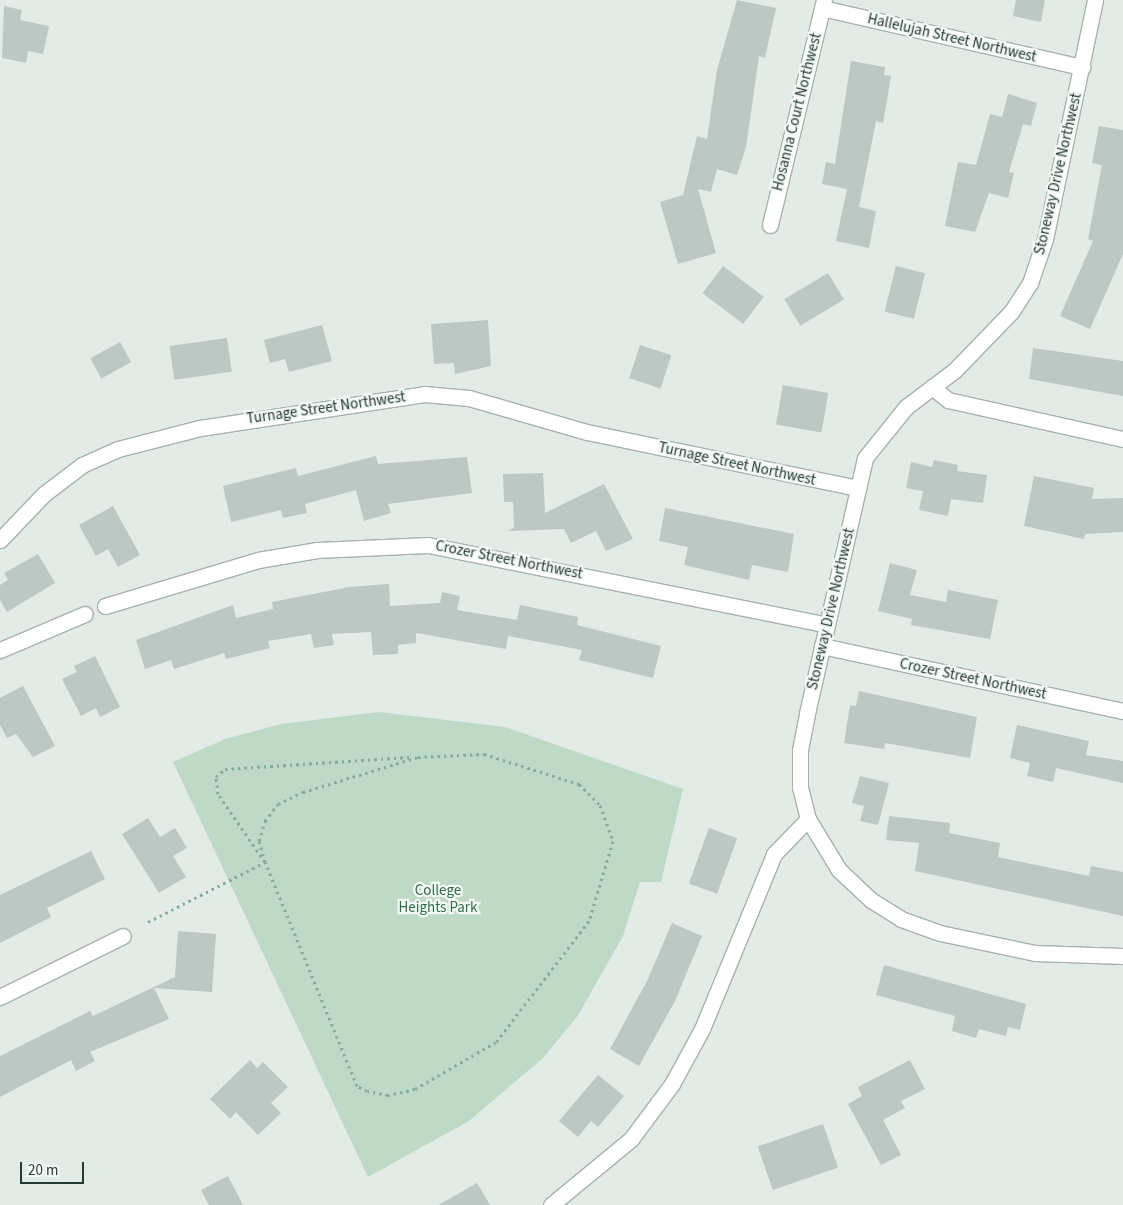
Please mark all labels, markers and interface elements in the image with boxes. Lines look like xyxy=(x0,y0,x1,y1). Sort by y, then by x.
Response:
street label: Hallelujah Street Northwest xyxy=(866,10,1038,66)
street label: Hosanna Court Northwest xyxy=(769,31,825,193)
street label: Stoneway Drive Northwest xyxy=(1031,91,1085,257)
street label: Turnage Street Northwest xyxy=(245,388,407,428)
street label: Turnage Street Northwest xyxy=(657,439,817,489)
street label: Stoneway Drive Northwest xyxy=(804,526,858,692)
street label: Crozer Street Northwest xyxy=(434,537,584,583)
street label: Crozer Street Northwest xyxy=(898,655,1048,703)
park label: College Heights Park xyxy=(399,881,477,916)
scale bar xyxy=(22,1152,86,1184)
text: 20 m xyxy=(28,1160,58,1181)

